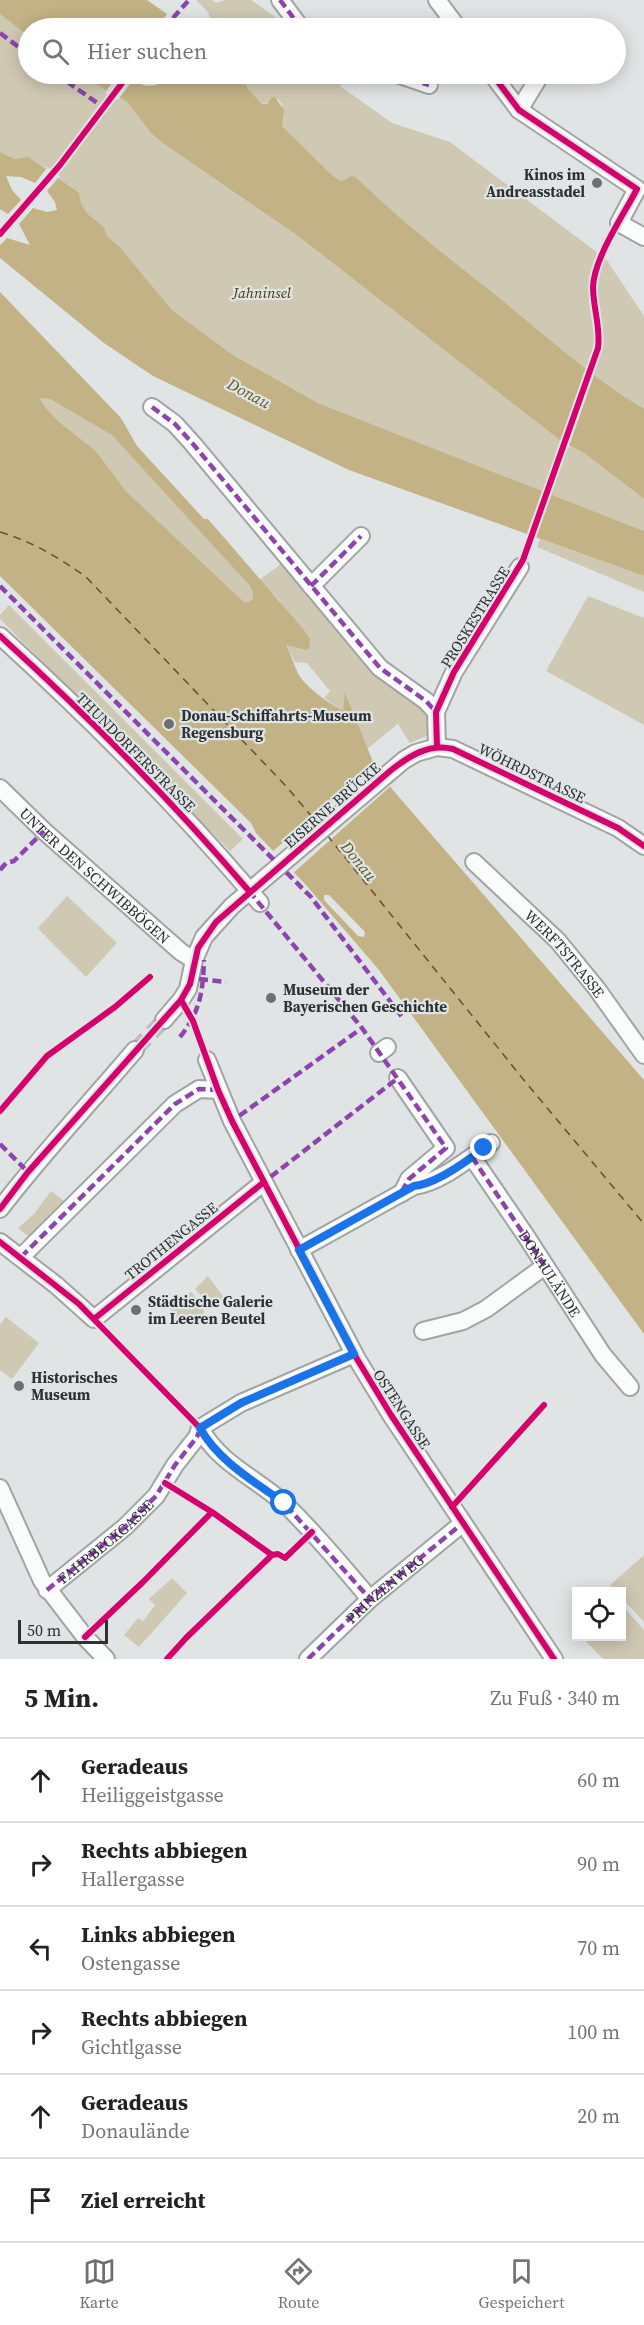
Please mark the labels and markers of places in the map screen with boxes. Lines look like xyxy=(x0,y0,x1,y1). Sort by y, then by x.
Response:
place label: Kinos im Andreasstadel xyxy=(486,164,585,202)
marker: Kinos im Andreasstadel xyxy=(590,176,604,190)
place label: Donau-Schiffahrts-Museum Regensburg xyxy=(181,705,372,743)
marker: Donau-Schiffahrts-Museum Regensburg xyxy=(162,717,176,731)
place label: Museum der Bayerischen Geschichte xyxy=(283,979,447,1017)
marker: Museum der Bayerischen Geschichte xyxy=(264,991,278,1005)
place label: Städtische Galerie im Leeren Beutel xyxy=(148,1291,273,1329)
marker: Städtische Galerie im Leeren Beutel xyxy=(129,1303,143,1317)
place label: Historisches Museum xyxy=(31,1367,118,1405)
marker: Historisches Museum xyxy=(12,1379,26,1393)

